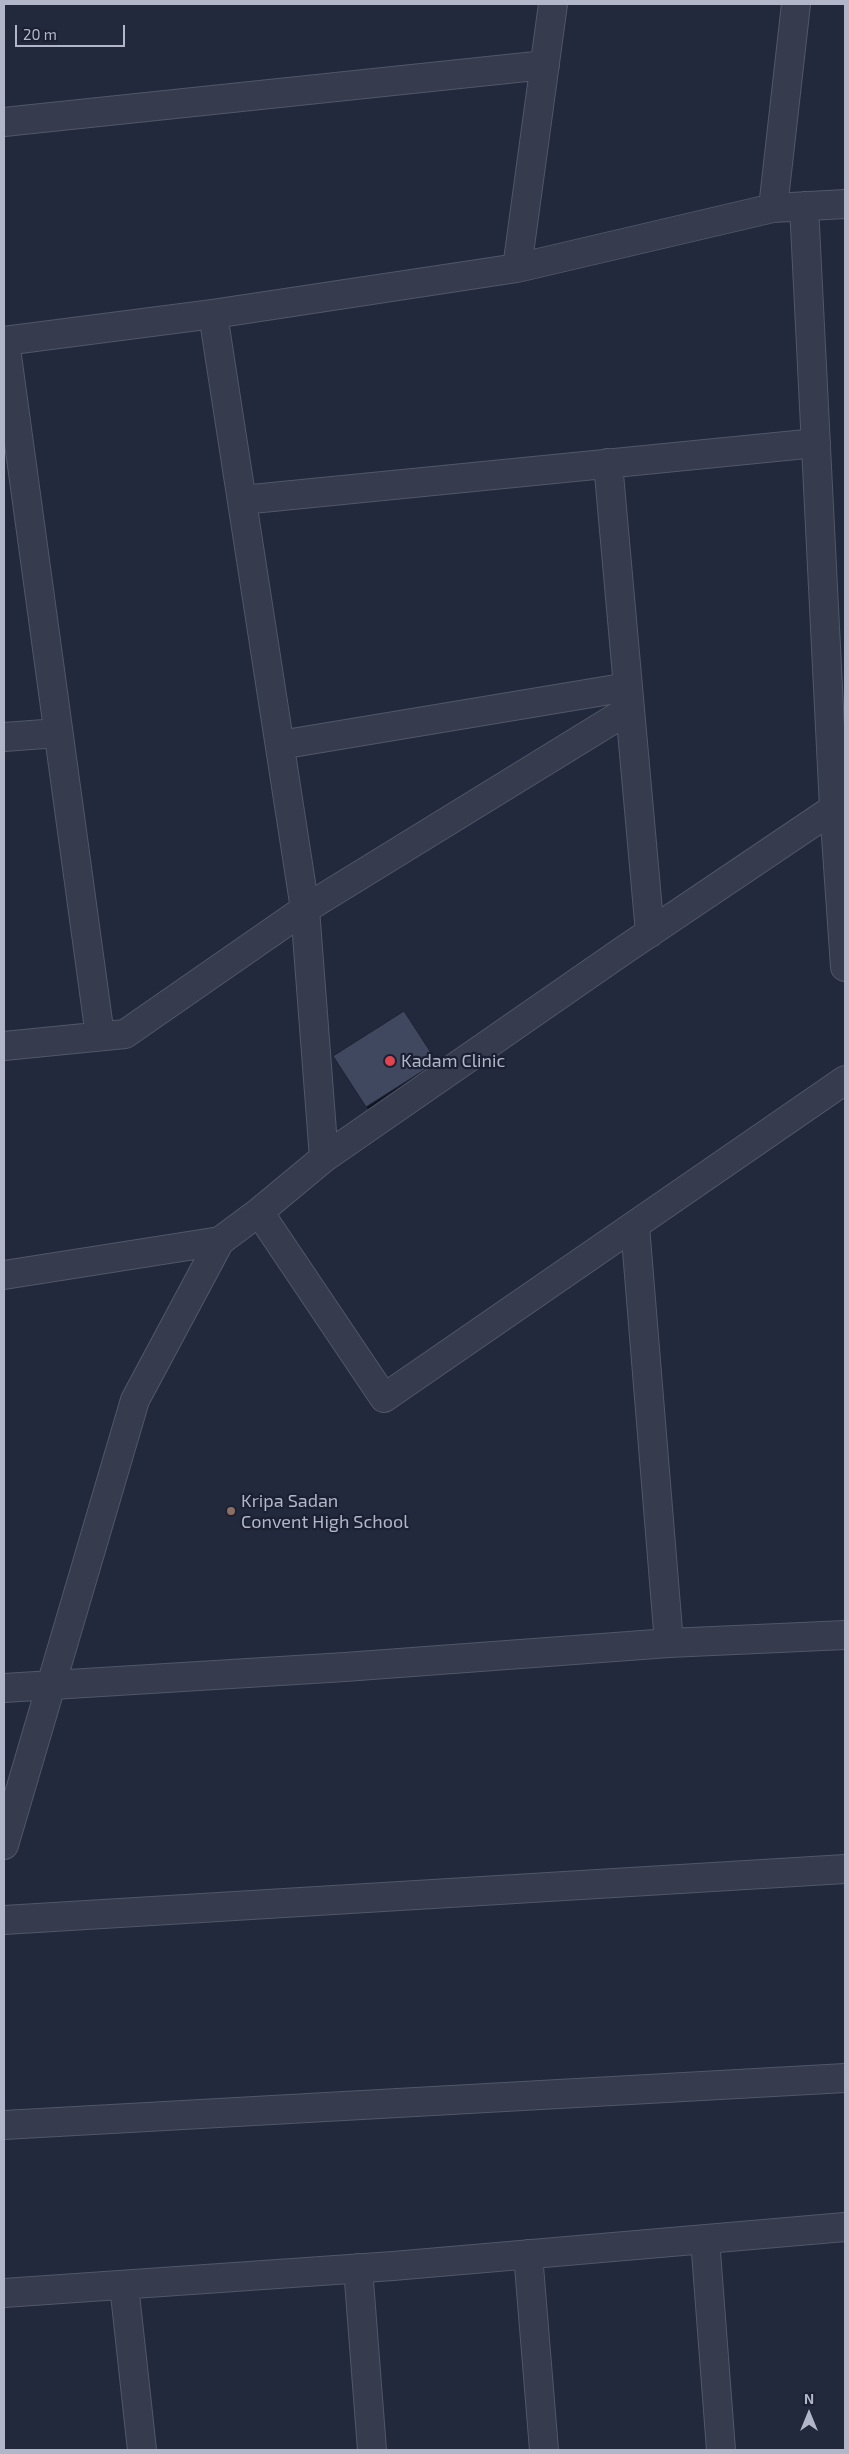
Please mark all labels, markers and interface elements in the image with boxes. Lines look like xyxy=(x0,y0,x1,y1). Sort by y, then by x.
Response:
scale bar xyxy=(18,15,128,47)
text: 20 m xyxy=(23,25,57,43)
place label: Kadam Clinic xyxy=(401,1050,505,1072)
marker: Kadam Clinic xyxy=(383,1054,397,1068)
place label: Kripa Sadan Convent High School xyxy=(241,1490,409,1532)
marker: Kripa Sadan Convent High School xyxy=(225,1505,237,1517)
north arrow xyxy=(784,2389,834,2439)
text: N xyxy=(804,2390,814,2407)

